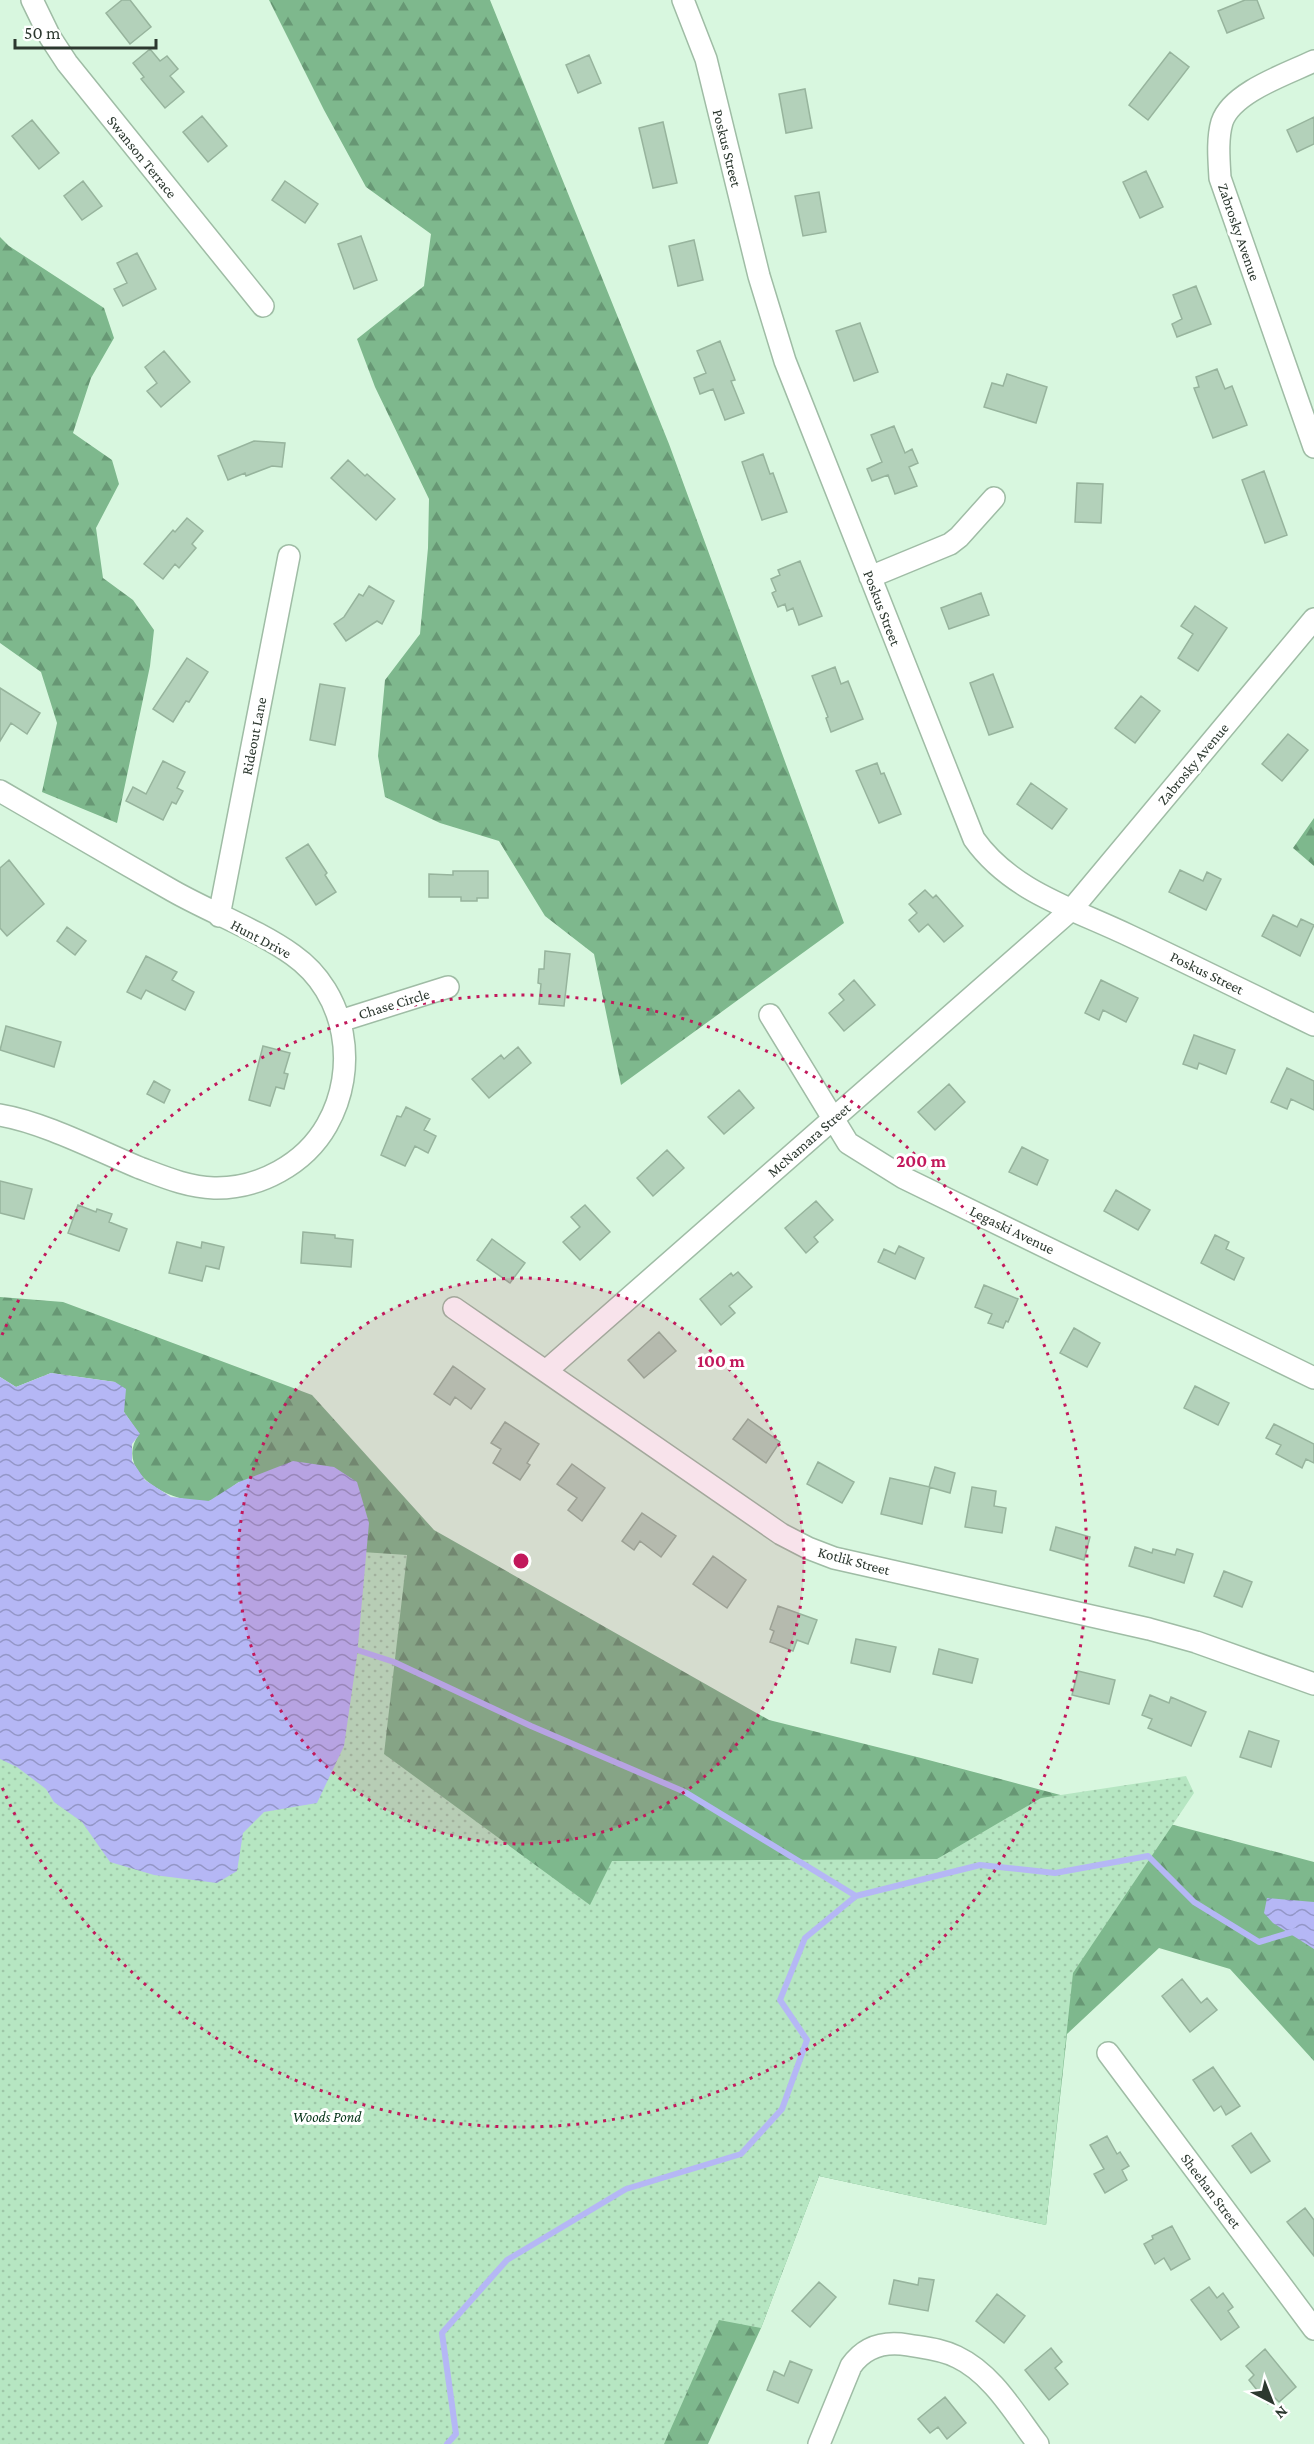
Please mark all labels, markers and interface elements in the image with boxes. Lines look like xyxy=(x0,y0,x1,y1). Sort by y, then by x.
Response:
scale bar xyxy=(15,12,156,50)
text: 50 m xyxy=(24,23,61,43)
street label: Poskus Street xyxy=(710,108,745,189)
street label: Swanson Terrace xyxy=(104,113,180,202)
street label: Zabrosky Avenue xyxy=(1214,181,1263,283)
street label: Poskus Street xyxy=(860,568,904,649)
street label: Rideout Lane xyxy=(239,695,269,776)
street label: Zabrosky Avenue xyxy=(1154,720,1233,809)
street label: Hunt Drive xyxy=(228,916,294,962)
street label: Poskus Street xyxy=(1168,948,1247,998)
street label: Chase Circle xyxy=(356,985,432,1022)
street label: McNamara Street xyxy=(764,1099,854,1180)
text: 200 m xyxy=(896,1151,947,1171)
street label: Legaski Avenue xyxy=(967,1203,1057,1258)
text: 100 m xyxy=(697,1351,745,1371)
street label: Kotlik Street xyxy=(816,1544,893,1579)
centre of rings xyxy=(511,1551,531,1571)
park label: Woods Pond xyxy=(293,2109,362,2125)
street label: Sheehan Street xyxy=(1178,2151,1245,2232)
north arrow xyxy=(1242,2372,1302,2432)
text: N xyxy=(1272,2403,1291,2423)

